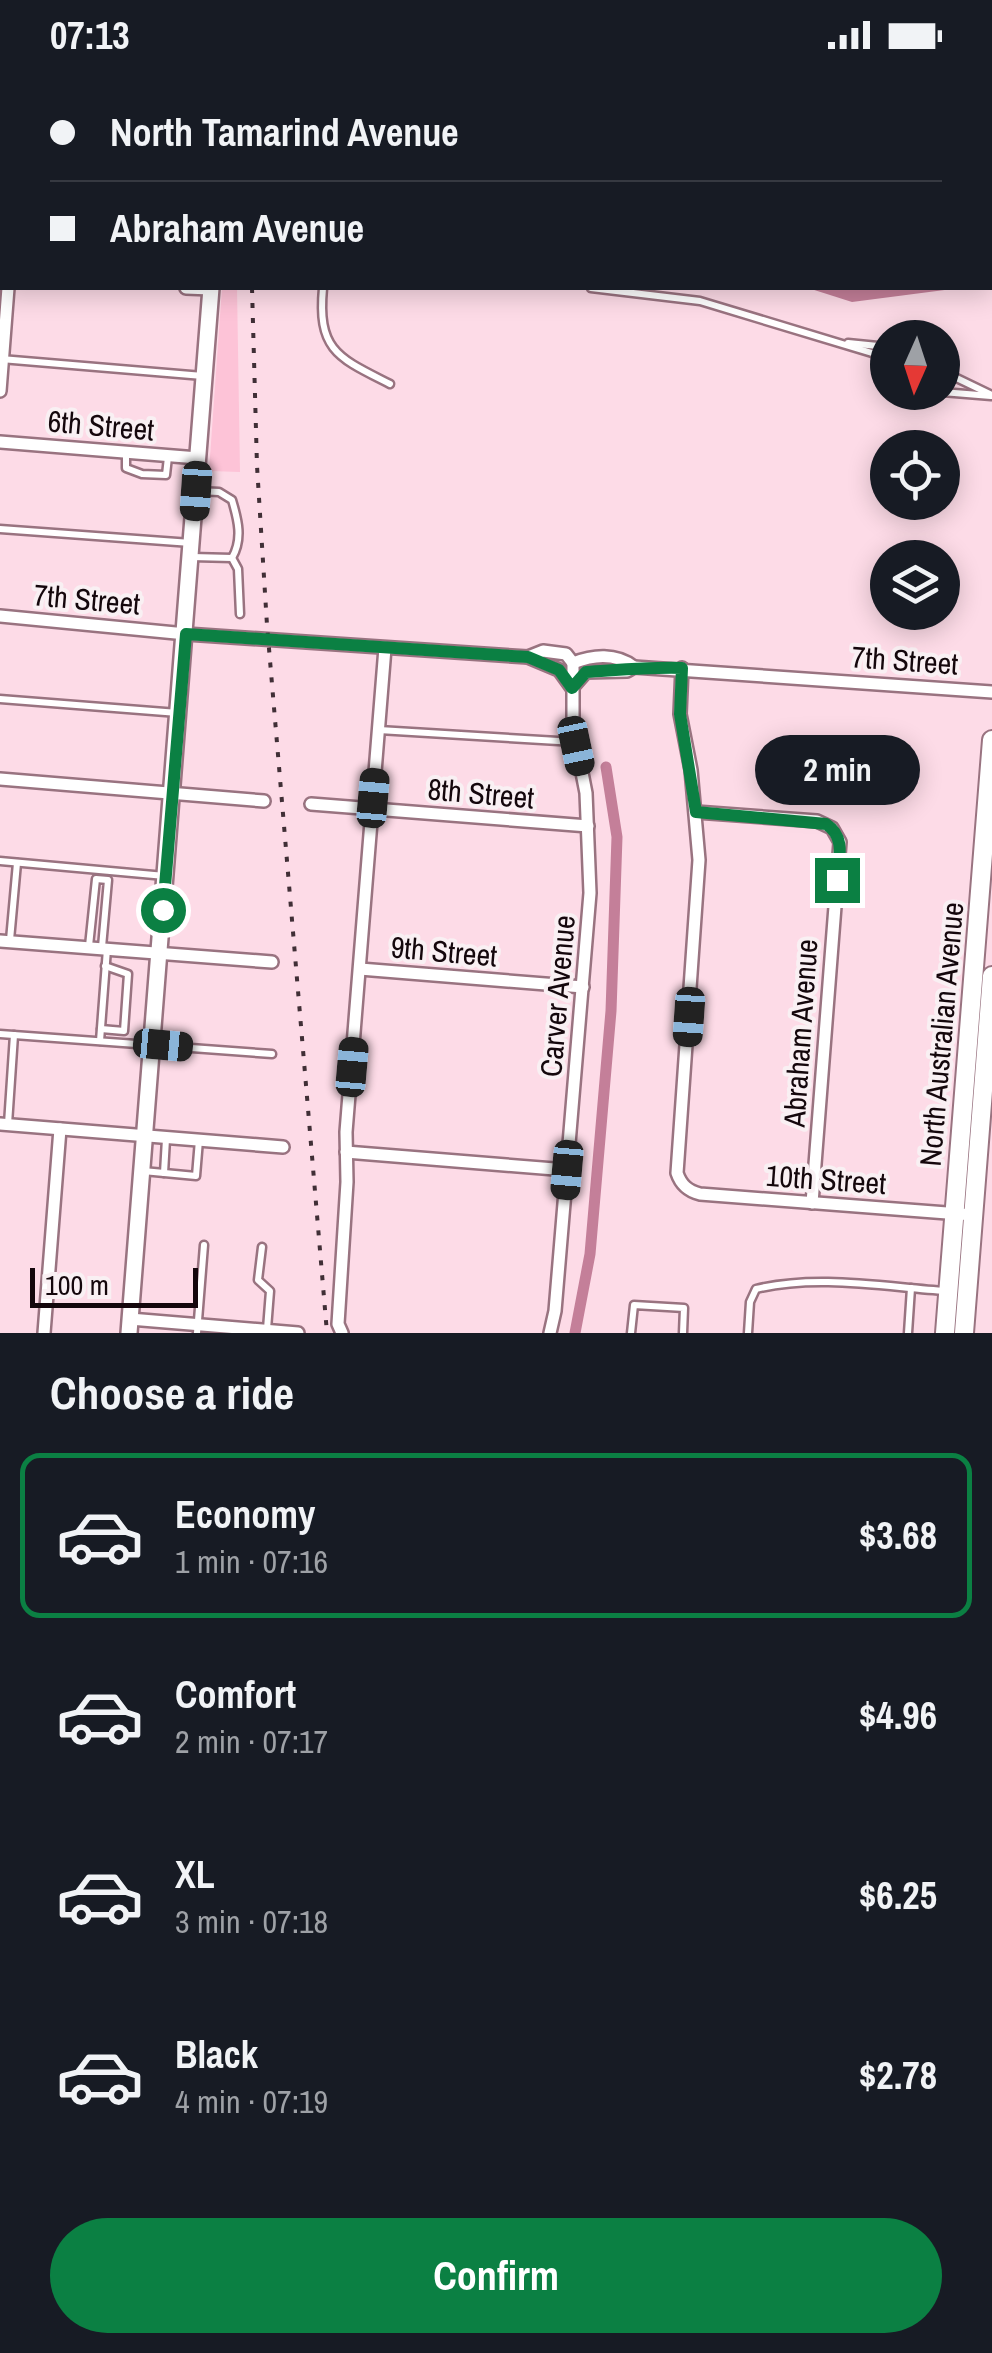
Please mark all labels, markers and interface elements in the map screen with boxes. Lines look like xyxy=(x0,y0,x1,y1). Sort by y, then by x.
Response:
text: 07:13 xyxy=(50,10,130,61)
text: North Tamarind Avenue xyxy=(110,107,459,158)
text: Abraham Avenue xyxy=(110,203,364,254)
north arrow xyxy=(870,320,960,410)
map controls xyxy=(870,320,960,630)
street label: 6th Street xyxy=(46,400,156,450)
button: locate xyxy=(870,430,960,520)
car xyxy=(179,460,213,522)
button: layers xyxy=(870,540,960,630)
street label: 7th Street xyxy=(32,574,142,624)
street label: 7th Street xyxy=(850,636,960,684)
car xyxy=(555,714,597,778)
callout: 2 min xyxy=(754,735,920,805)
text: 2 min xyxy=(803,748,872,791)
car xyxy=(355,767,391,829)
street label: 8th Street xyxy=(426,768,536,818)
route end xyxy=(815,858,860,903)
route start xyxy=(141,888,186,933)
street label: North Australian Avenue xyxy=(910,900,972,1168)
street label: Carver Avenue xyxy=(530,913,584,1079)
street label: 9th Street xyxy=(389,926,499,976)
street label: Abraham Avenue xyxy=(773,938,827,1129)
car xyxy=(672,986,706,1048)
car xyxy=(132,1027,194,1063)
car xyxy=(334,1036,370,1098)
car xyxy=(549,1139,585,1201)
street label: 10th Street xyxy=(765,1155,888,1203)
scale bar xyxy=(30,1263,198,1308)
text: 100 m xyxy=(45,1266,109,1304)
text: Choose a ride xyxy=(50,1362,294,1423)
text: Economy xyxy=(175,1489,315,1540)
icon: car xyxy=(55,1491,145,1581)
text: $3.68 xyxy=(859,1510,937,1561)
text: 1 min · 07:16 xyxy=(175,1540,328,1583)
text: Comfort xyxy=(175,1669,296,1720)
icon: car xyxy=(55,1671,145,1761)
text: $4.96 xyxy=(859,1690,937,1741)
text: 2 min · 07:17 xyxy=(175,1720,328,1763)
text: XL xyxy=(175,1849,215,1900)
icon: car xyxy=(55,1851,145,1941)
text: $6.25 xyxy=(859,1870,937,1921)
text: 3 min · 07:18 xyxy=(175,1900,328,1943)
text: Black xyxy=(175,2029,258,2080)
icon: car xyxy=(55,2031,145,2121)
text: $2.78 xyxy=(859,2050,937,2101)
text: 4 min · 07:19 xyxy=(175,2080,328,2123)
button: Confirm xyxy=(50,2218,942,2333)

